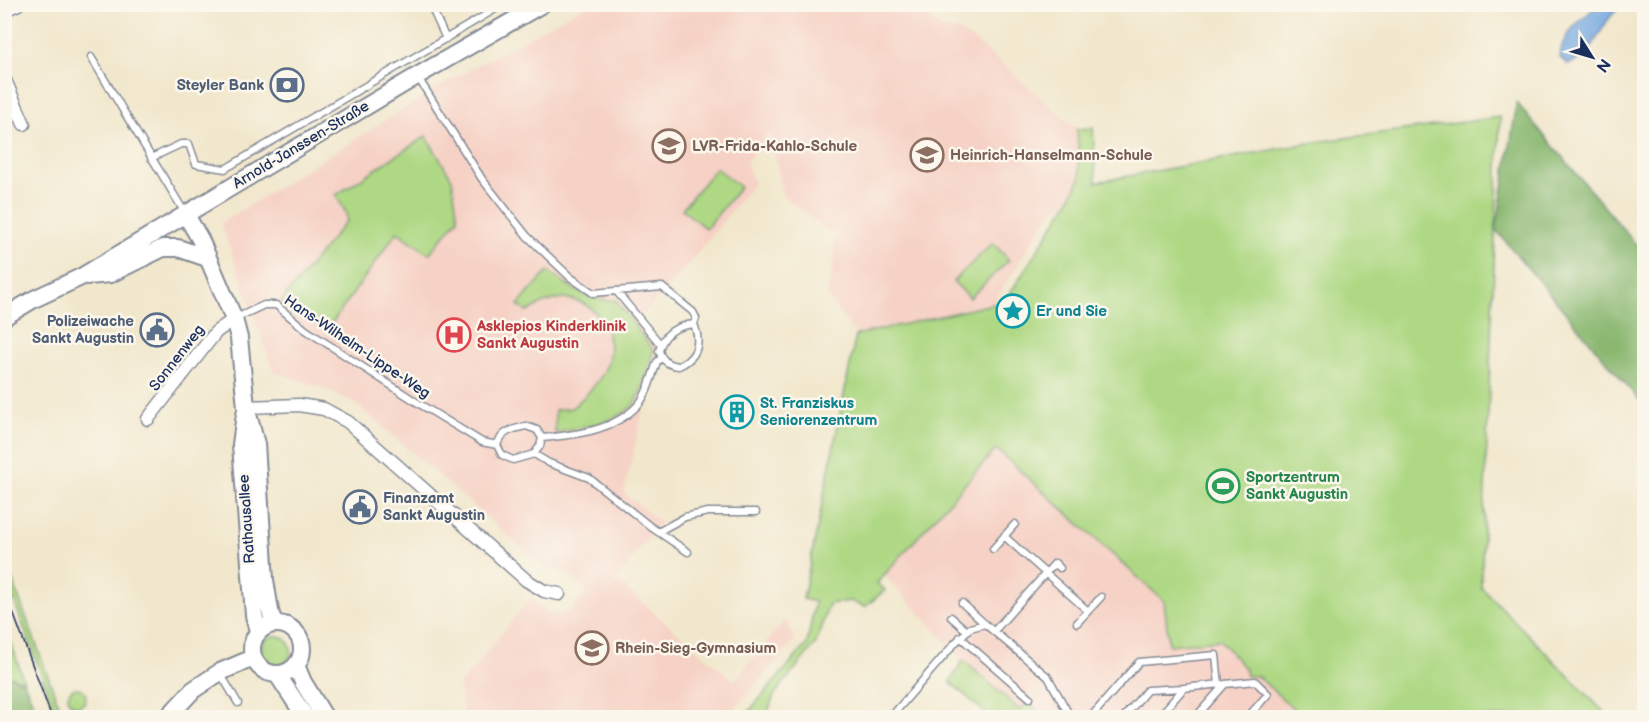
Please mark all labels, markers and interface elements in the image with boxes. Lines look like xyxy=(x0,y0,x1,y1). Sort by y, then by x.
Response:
north arrow xyxy=(1562,27,1622,87)
text: N xyxy=(1592,55,1614,76)
bank icon: Steyler Bank xyxy=(269,67,305,103)
place label: Steyler Bank xyxy=(177,76,264,95)
street label: Arnold-Janssen-Straße xyxy=(229,97,373,193)
school or university icon: LVR-Frida-Kahlo-Schule xyxy=(651,128,687,164)
place label: LVR-Frida-Kahlo-Schule xyxy=(692,137,857,156)
school or university icon: Heinrich-Hanselmann-Schule xyxy=(909,137,945,173)
place label: Heinrich-Hanselmann-Schule xyxy=(950,146,1153,165)
street label: Hans-Wilhelm-Lippe-Weg xyxy=(280,291,434,403)
place icon: Er und Sie xyxy=(995,293,1031,329)
place label: Er und Sie xyxy=(1036,302,1107,321)
place label: Polizeiwache Sankt Augustin xyxy=(32,312,134,348)
public building icon: Polizeiwache Sankt Augustin xyxy=(139,312,175,348)
hospital icon: Asklepios Kinderklinik Sankt Augustin xyxy=(436,317,472,353)
place label: Asklepios Kinderklinik Sankt Augustin xyxy=(476,317,626,353)
street label: Sonnenweg xyxy=(145,321,209,395)
building icon: St. Franziskus Seniorenzentrum xyxy=(719,394,755,430)
place label: St. Franziskus Seniorenzentrum xyxy=(760,394,877,430)
sports icon: Sportzentrum Sankt Augustin xyxy=(1205,468,1241,504)
place label: Sportzentrum Sankt Augustin xyxy=(1246,468,1348,504)
street label: Rathausallee xyxy=(234,474,260,564)
public building icon: Finanzamt Sankt Augustin xyxy=(342,489,378,525)
place label: Finanzamt Sankt Augustin xyxy=(383,489,485,525)
school or university icon: Rhein-Sieg-Gymnasium xyxy=(574,630,610,666)
place label: Rhein-Sieg-Gymnasium xyxy=(615,639,776,658)

